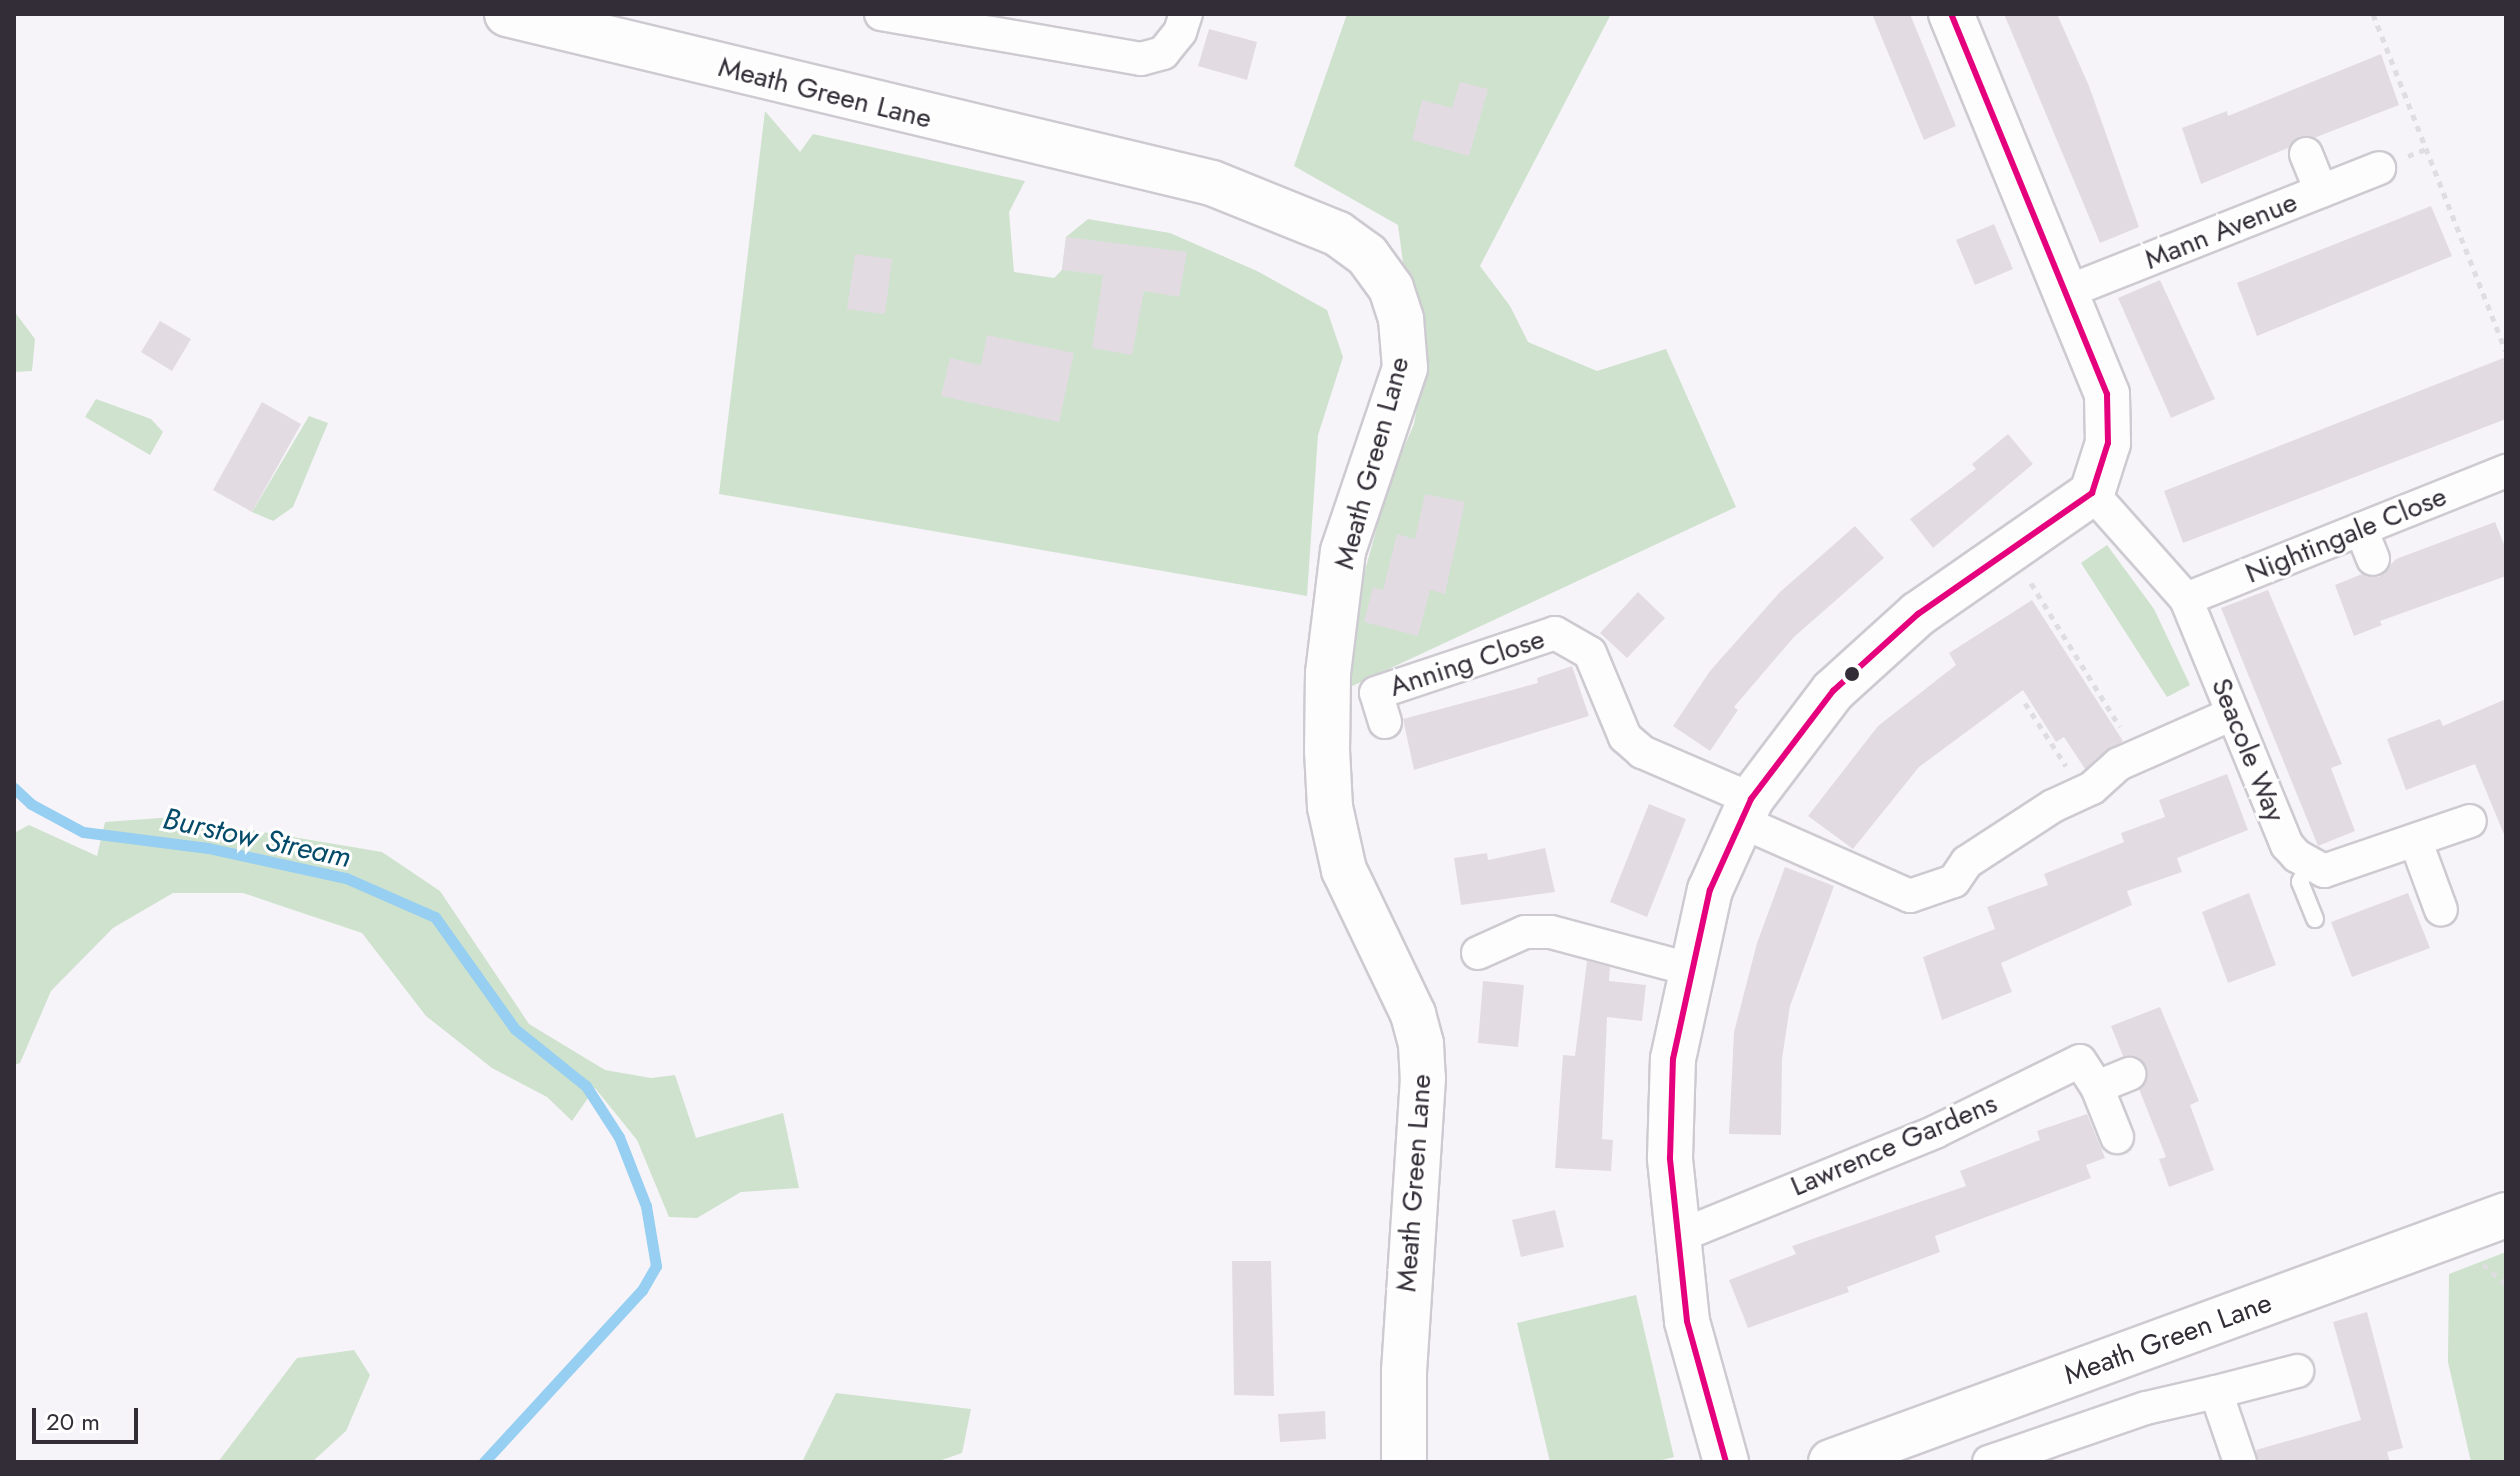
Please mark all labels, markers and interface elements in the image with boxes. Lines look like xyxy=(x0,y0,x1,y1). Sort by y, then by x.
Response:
street label: Meath Green Lane xyxy=(715,50,935,136)
street label: Mann Avenue xyxy=(2140,185,2302,277)
street label: Meath Green Lane xyxy=(1328,353,1416,573)
street label: Nightingale Close xyxy=(2241,479,2451,591)
street label: Anning Close xyxy=(1385,622,1549,704)
unlabelled marker xyxy=(1844,666,1860,682)
street label: Seacole Way xyxy=(2204,673,2292,827)
water label: Burstow Stream xyxy=(160,801,354,875)
street label: Meath Green Lane xyxy=(1390,1073,1438,1293)
street label: Lawrence Gardens xyxy=(1786,1086,2002,1204)
street label: Meath Green Lane xyxy=(2060,1286,2276,1392)
scale bar xyxy=(36,1392,142,1442)
text: 20 m xyxy=(46,1404,100,1439)

